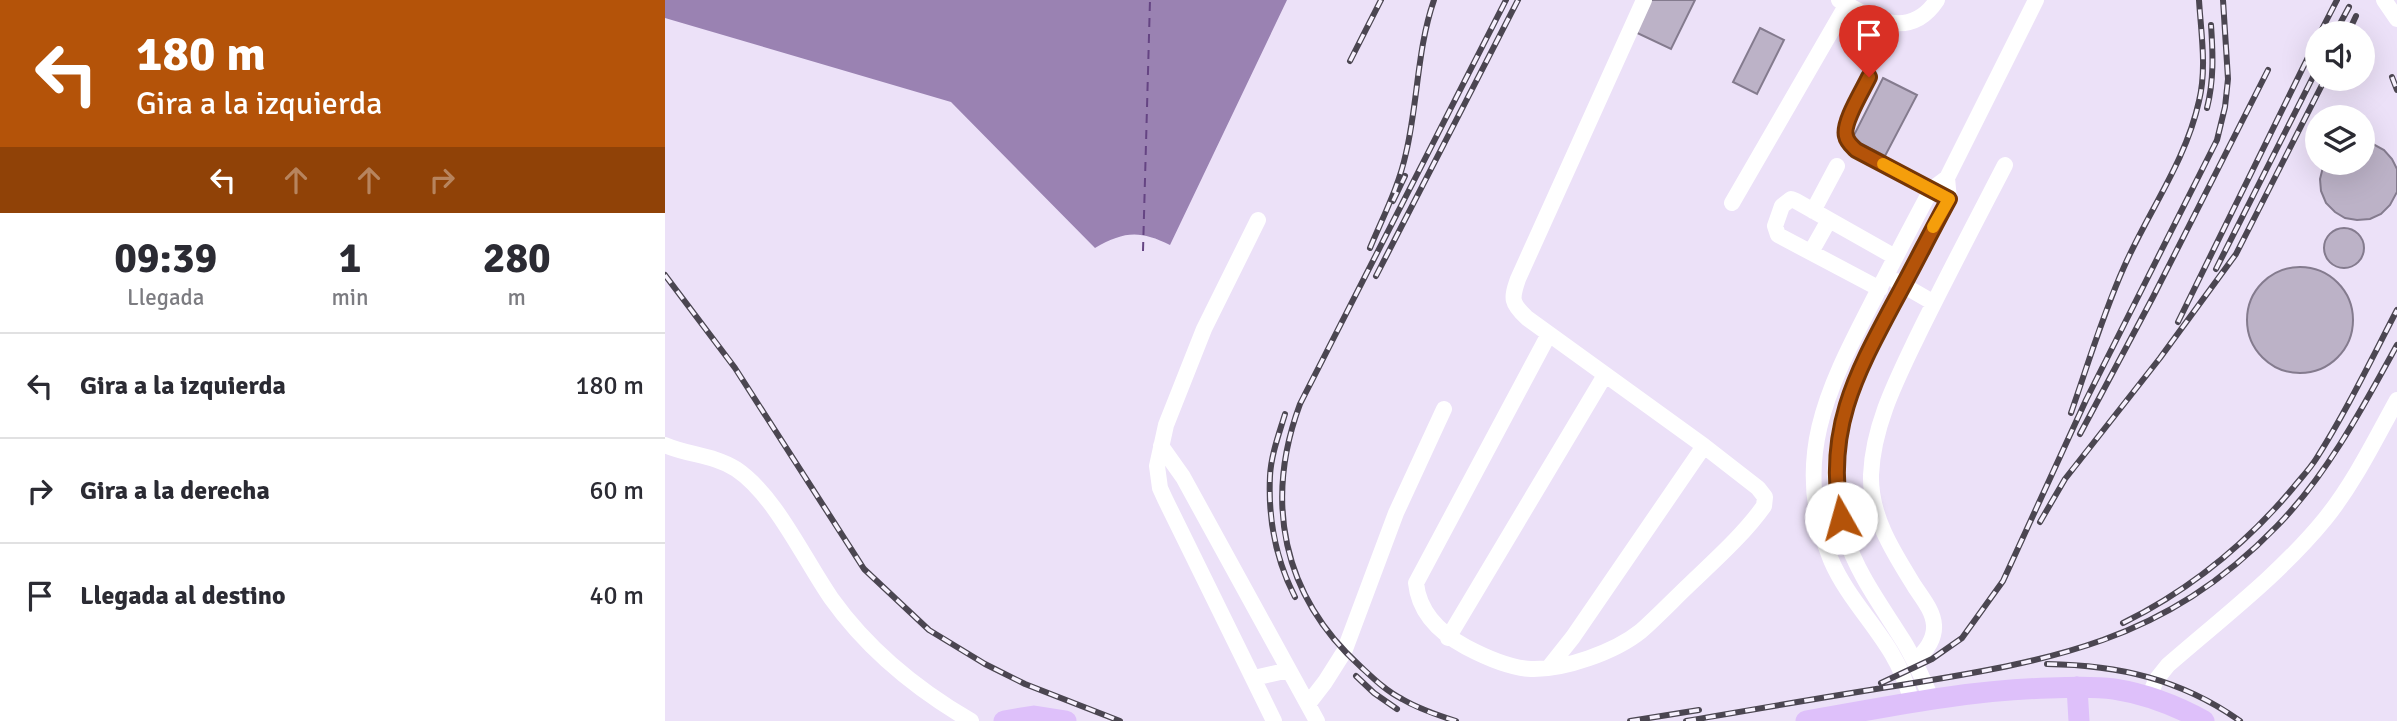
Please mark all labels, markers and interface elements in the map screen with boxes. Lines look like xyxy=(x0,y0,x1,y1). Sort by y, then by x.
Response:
pin xyxy=(1839,5,1899,77)
icon: arrive xyxy=(1850,16,1888,54)
map controls xyxy=(2305,21,2375,175)
button: sound xyxy=(2305,21,2375,91)
text: 180 m xyxy=(136,24,266,84)
icon: left xyxy=(21,28,112,119)
text: Gira a la izquierda xyxy=(136,84,383,123)
button: layers xyxy=(2305,105,2375,175)
icon: left xyxy=(204,161,242,199)
icon: ahead xyxy=(277,161,315,199)
icon: ahead xyxy=(350,161,388,199)
icon: right xyxy=(423,161,461,199)
text: 09:39 xyxy=(114,233,217,284)
text: 1 xyxy=(339,233,361,284)
text: 280 xyxy=(483,233,551,284)
text: Llegada xyxy=(127,283,204,312)
text: min xyxy=(331,283,369,312)
text: m xyxy=(508,283,526,312)
icon: left xyxy=(21,367,59,405)
text: Gira a la izquierda xyxy=(80,370,286,402)
text: 180 m xyxy=(575,370,644,402)
icon: right xyxy=(21,472,59,510)
text: Gira a la derecha xyxy=(80,475,270,507)
text: 60 m xyxy=(589,475,644,507)
position arrow xyxy=(1804,481,1878,555)
icon: arrive xyxy=(21,577,59,615)
text: Llegada al destino xyxy=(80,580,286,612)
text: 40 m xyxy=(589,580,644,612)

